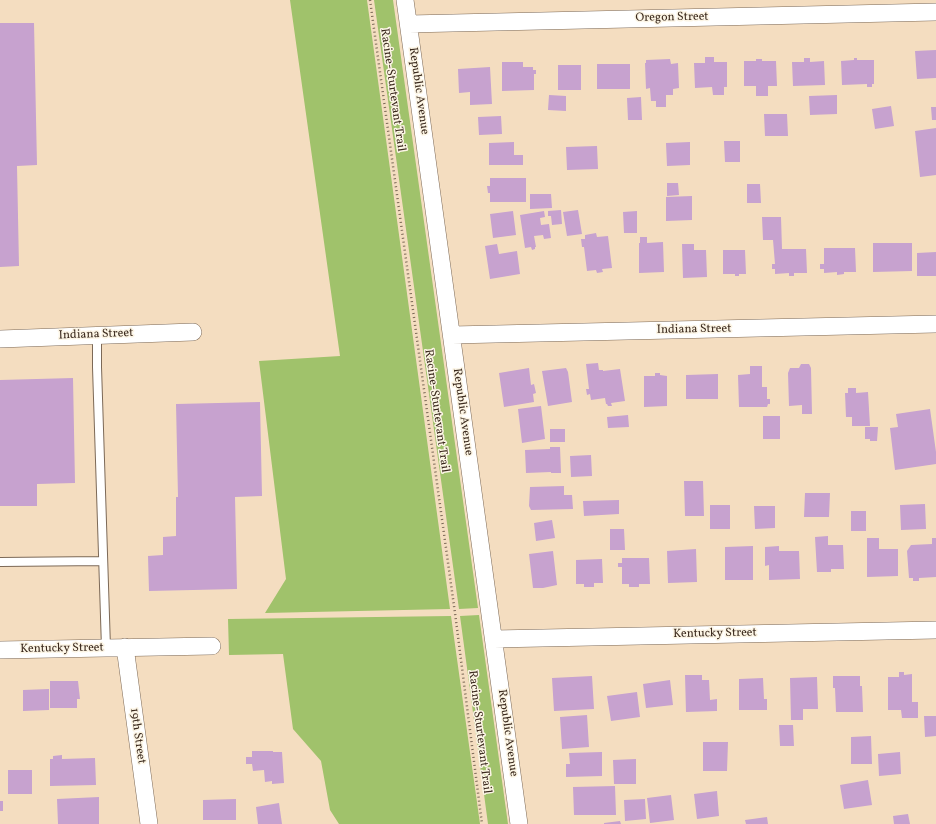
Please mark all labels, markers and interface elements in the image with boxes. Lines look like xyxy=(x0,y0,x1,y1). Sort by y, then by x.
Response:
street label: Oregon Street xyxy=(635,10,709,26)
street label: Racine-Sturtevant Trail xyxy=(376,28,408,152)
street label: Republic Avenue xyxy=(405,46,431,136)
street label: Indiana Street xyxy=(657,322,731,338)
street label: Indiana Street xyxy=(58,326,134,344)
street label: Racine-Sturtevant Trail xyxy=(420,349,452,473)
street label: Republic Avenue xyxy=(449,367,475,457)
street label: Kentucky Street xyxy=(673,626,757,642)
street label: Kentucky Street xyxy=(20,641,104,657)
street label: Racine-Sturtevant Trail xyxy=(464,670,494,794)
street label: Republic Avenue xyxy=(494,688,520,778)
street label: 19th Street xyxy=(126,707,148,765)

